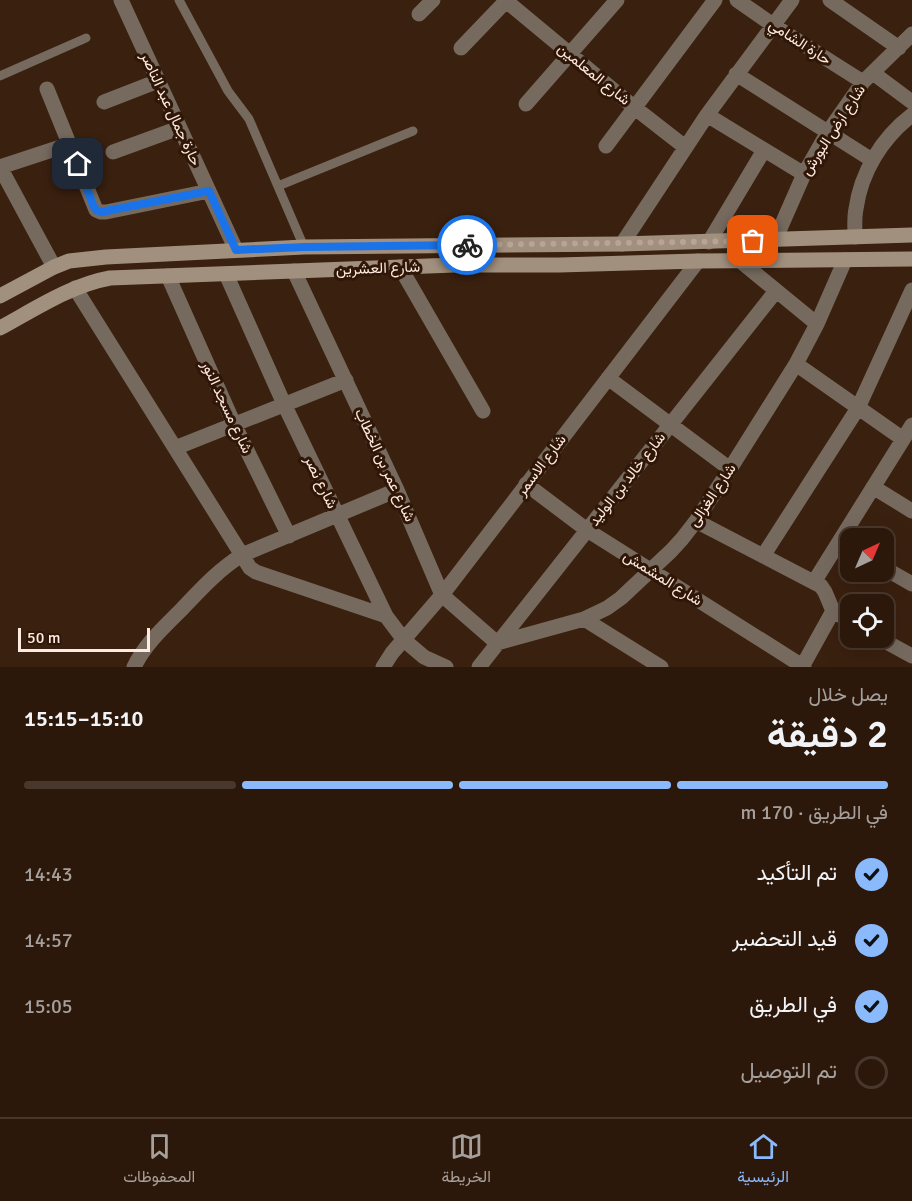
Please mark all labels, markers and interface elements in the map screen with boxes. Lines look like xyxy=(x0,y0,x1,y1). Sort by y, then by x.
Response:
street label: حارة الشامي xyxy=(763,15,835,72)
street label: شارع المعلمين xyxy=(553,39,634,111)
street label: حارة جمال عبد الناصر xyxy=(136,48,205,169)
street label: شارع ارض البورش xyxy=(797,81,871,180)
pin xyxy=(52,138,103,189)
icon: home xyxy=(61,147,94,180)
courier xyxy=(437,215,497,275)
pin xyxy=(727,215,778,266)
icon: bag xyxy=(736,224,769,257)
icon: bike xyxy=(451,229,484,262)
street label: شارع العشرين xyxy=(336,258,421,280)
street label: شارع مسجد النور xyxy=(195,357,256,457)
street label: شارع عمر بن الخطاب xyxy=(349,406,419,525)
street label: شارع خالد بن الوليد xyxy=(585,428,671,531)
street label: شارع الاسمر xyxy=(512,431,571,501)
street label: شارع نصر xyxy=(298,452,342,512)
street label: شارع الغزالى xyxy=(684,460,741,531)
north arrow xyxy=(840,528,894,582)
map controls xyxy=(840,528,894,648)
street label: شارع المشمش xyxy=(619,547,706,611)
button: locate xyxy=(840,594,894,648)
scale bar xyxy=(18,625,150,652)
text: 50 m xyxy=(27,628,61,648)
text: يصل خلال xyxy=(809,682,888,707)
text: 15:10–15:15 xyxy=(24,705,143,732)
text: 2 دقيقة xyxy=(767,710,888,758)
text: في الطريق · 170 m xyxy=(741,800,888,825)
icon: check xyxy=(855,858,888,891)
text: تم التأكيد xyxy=(756,859,837,886)
text: 14:43 xyxy=(24,862,73,887)
icon: check xyxy=(855,924,888,957)
text: قيد التحضير xyxy=(732,925,837,952)
text: 14:57 xyxy=(24,928,73,953)
icon: check xyxy=(855,990,888,1023)
text: في الطريق xyxy=(749,991,837,1018)
text: 15:05 xyxy=(24,994,73,1019)
text: تم التوصيل xyxy=(740,1057,837,1084)
tab: المحفوظات xyxy=(123,1130,195,1191)
tab: الخريطة xyxy=(441,1130,491,1191)
tab: الرئيسية xyxy=(737,1130,789,1191)

